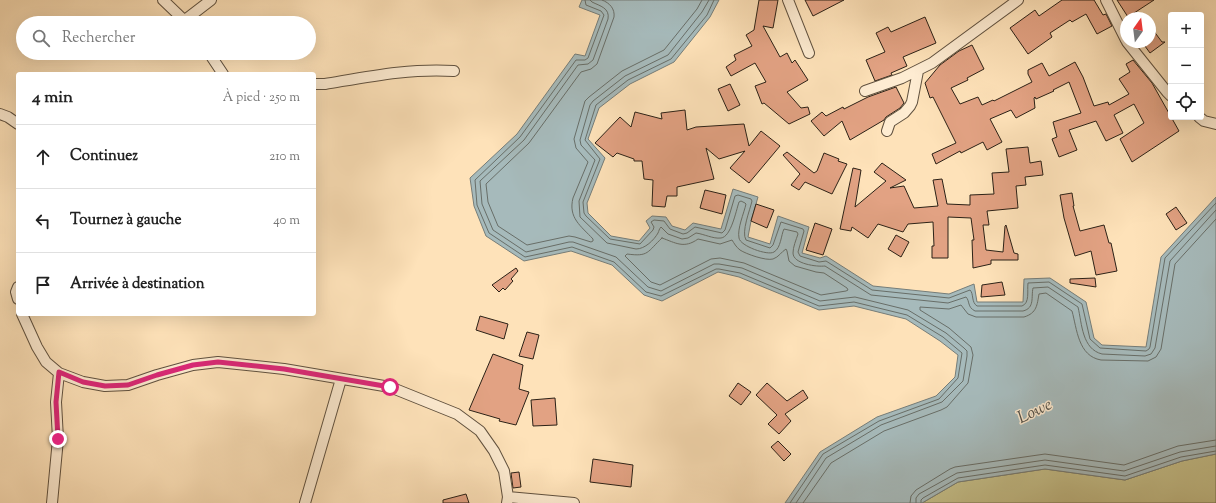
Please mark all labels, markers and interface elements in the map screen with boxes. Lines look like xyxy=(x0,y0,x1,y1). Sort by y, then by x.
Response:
north arrow xyxy=(1120,12,1156,48)
map controls xyxy=(1168,12,1204,120)
button: + xyxy=(1168,12,1204,48)
search box xyxy=(16,16,316,60)
icon: search xyxy=(30,27,52,49)
text: Rechercher xyxy=(62,28,135,49)
button: − xyxy=(1168,48,1204,84)
button: locate xyxy=(1168,84,1204,120)
text: 4 min xyxy=(32,86,73,110)
text: À pied · 250 m xyxy=(223,89,300,107)
icon: ahead xyxy=(32,146,54,168)
text: Continuez xyxy=(70,146,138,167)
text: 210 m xyxy=(269,148,300,166)
icon: left xyxy=(32,210,54,232)
text: Tournez à gauche xyxy=(70,210,181,231)
text: 40 m xyxy=(273,212,300,230)
icon: arrive xyxy=(32,274,54,296)
text: Arrivée à destination xyxy=(70,274,205,295)
route start xyxy=(381,378,399,396)
water label: Lowe xyxy=(1014,393,1057,431)
route end xyxy=(49,430,67,448)

